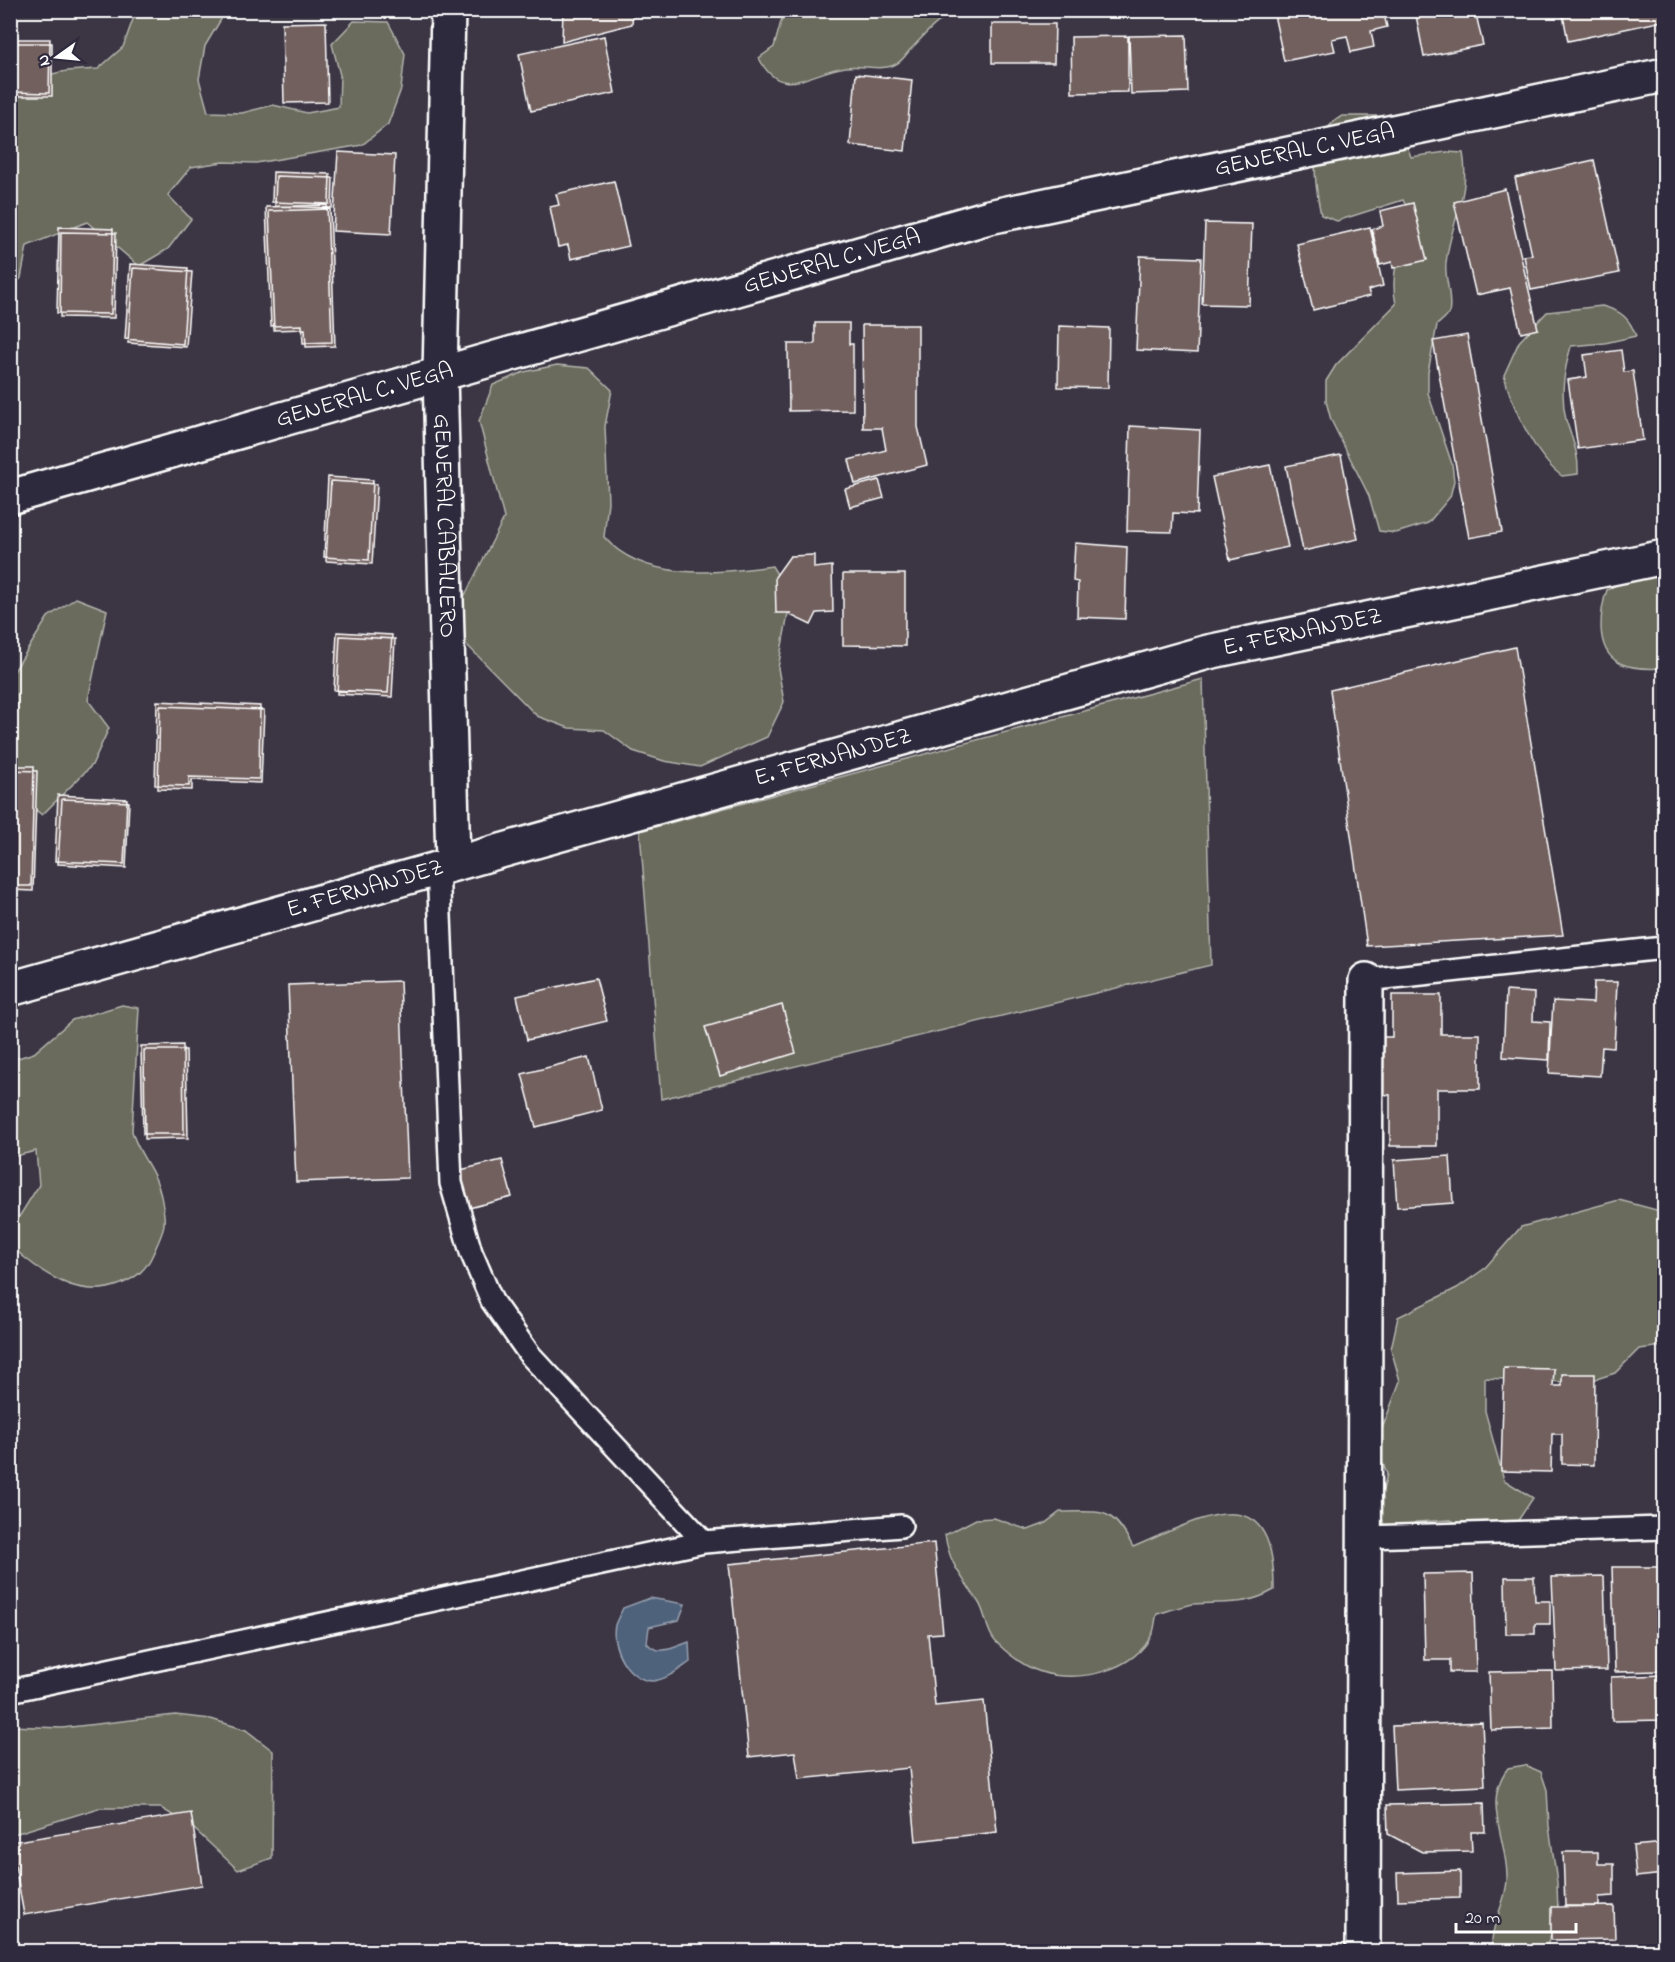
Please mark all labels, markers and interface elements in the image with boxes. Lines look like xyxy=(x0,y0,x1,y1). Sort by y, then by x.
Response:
north arrow xyxy=(27,27,87,87)
text: N xyxy=(31,52,57,69)
street label: GENERAL C. VEGA xyxy=(1212,115,1398,187)
street label: GENERAL C. VEGA xyxy=(739,220,925,304)
street label: GENERAL C. VEGA xyxy=(272,354,458,438)
street label: GENERAL CABALLERO xyxy=(424,413,465,638)
street label: E. FERNANDEZ xyxy=(1220,599,1385,666)
street label: E. FERNANDEZ xyxy=(750,719,916,796)
street label: E. FERNANDEZ xyxy=(283,850,448,928)
scale bar xyxy=(1456,1896,1576,1934)
text: 20 m xyxy=(1465,1906,1500,1932)

